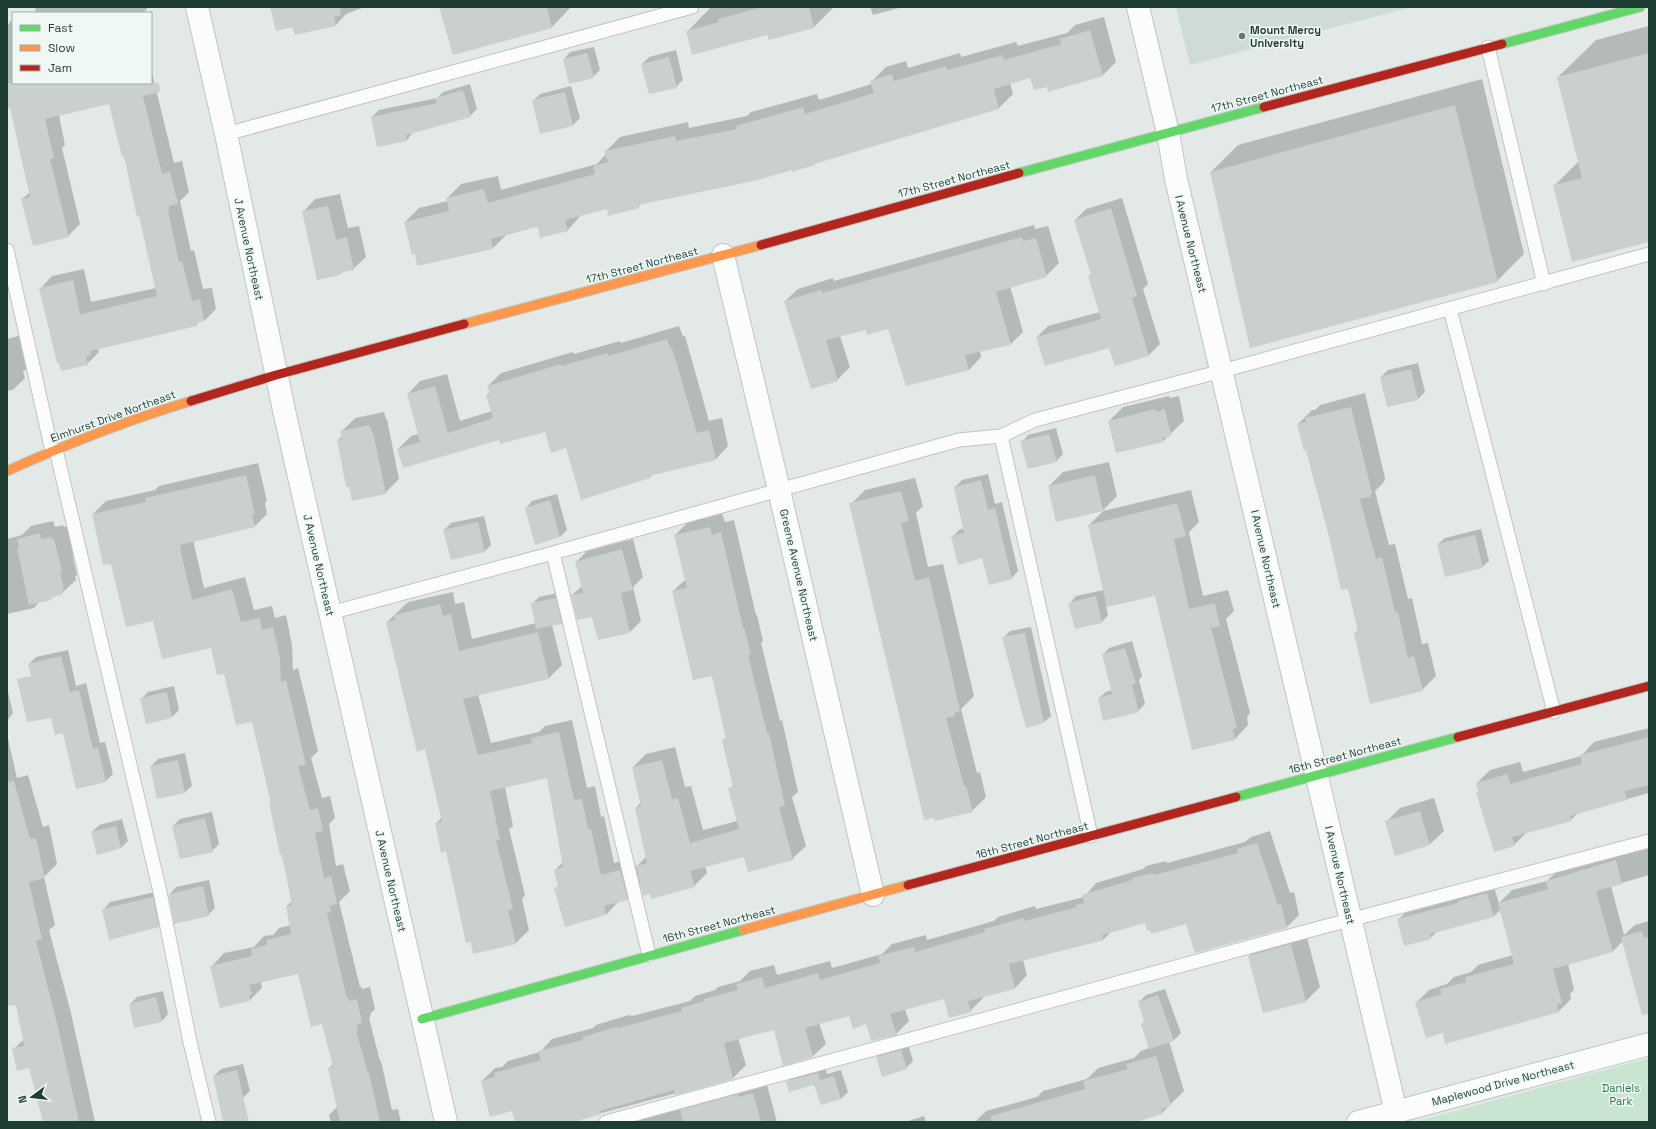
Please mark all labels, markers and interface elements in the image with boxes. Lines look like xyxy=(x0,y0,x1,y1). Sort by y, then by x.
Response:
legend xyxy=(12,12,152,84)
text: Fast xyxy=(48,20,73,36)
place label: Mount Mercy University xyxy=(1250,23,1321,50)
marker: Mount Mercy University xyxy=(1237,31,1247,41)
text: Slow xyxy=(48,40,75,56)
text: Jam xyxy=(48,60,72,76)
street label: 17th Street Northeast xyxy=(1209,72,1325,116)
street label: 17th Street Northeast xyxy=(896,157,1012,201)
street label: I Avenue Northeast xyxy=(1172,193,1210,295)
street label: J Avenue Northeast xyxy=(231,196,267,302)
street label: 17th Street Northeast xyxy=(584,243,700,287)
street label: Elmhurst Drive Northeast xyxy=(49,387,177,445)
street label: Greene Avenue Northeast xyxy=(777,507,821,643)
street label: I Avenue Northeast xyxy=(1248,508,1284,610)
street label: J Avenue Northeast xyxy=(300,513,338,617)
street label: 16th Street Northeast xyxy=(1287,733,1403,777)
street label: 16th Street Northeast xyxy=(974,818,1090,862)
street label: I Avenue Northeast xyxy=(1322,824,1358,926)
street label: J Avenue Northeast xyxy=(372,829,410,933)
street label: 16th Street Northeast xyxy=(661,902,777,946)
street label: Maplewood Drive Northeast xyxy=(1430,1057,1576,1109)
north arrow xyxy=(12,1077,52,1117)
park label: Daniels Park xyxy=(1602,1081,1640,1108)
text: N xyxy=(15,1094,30,1105)

